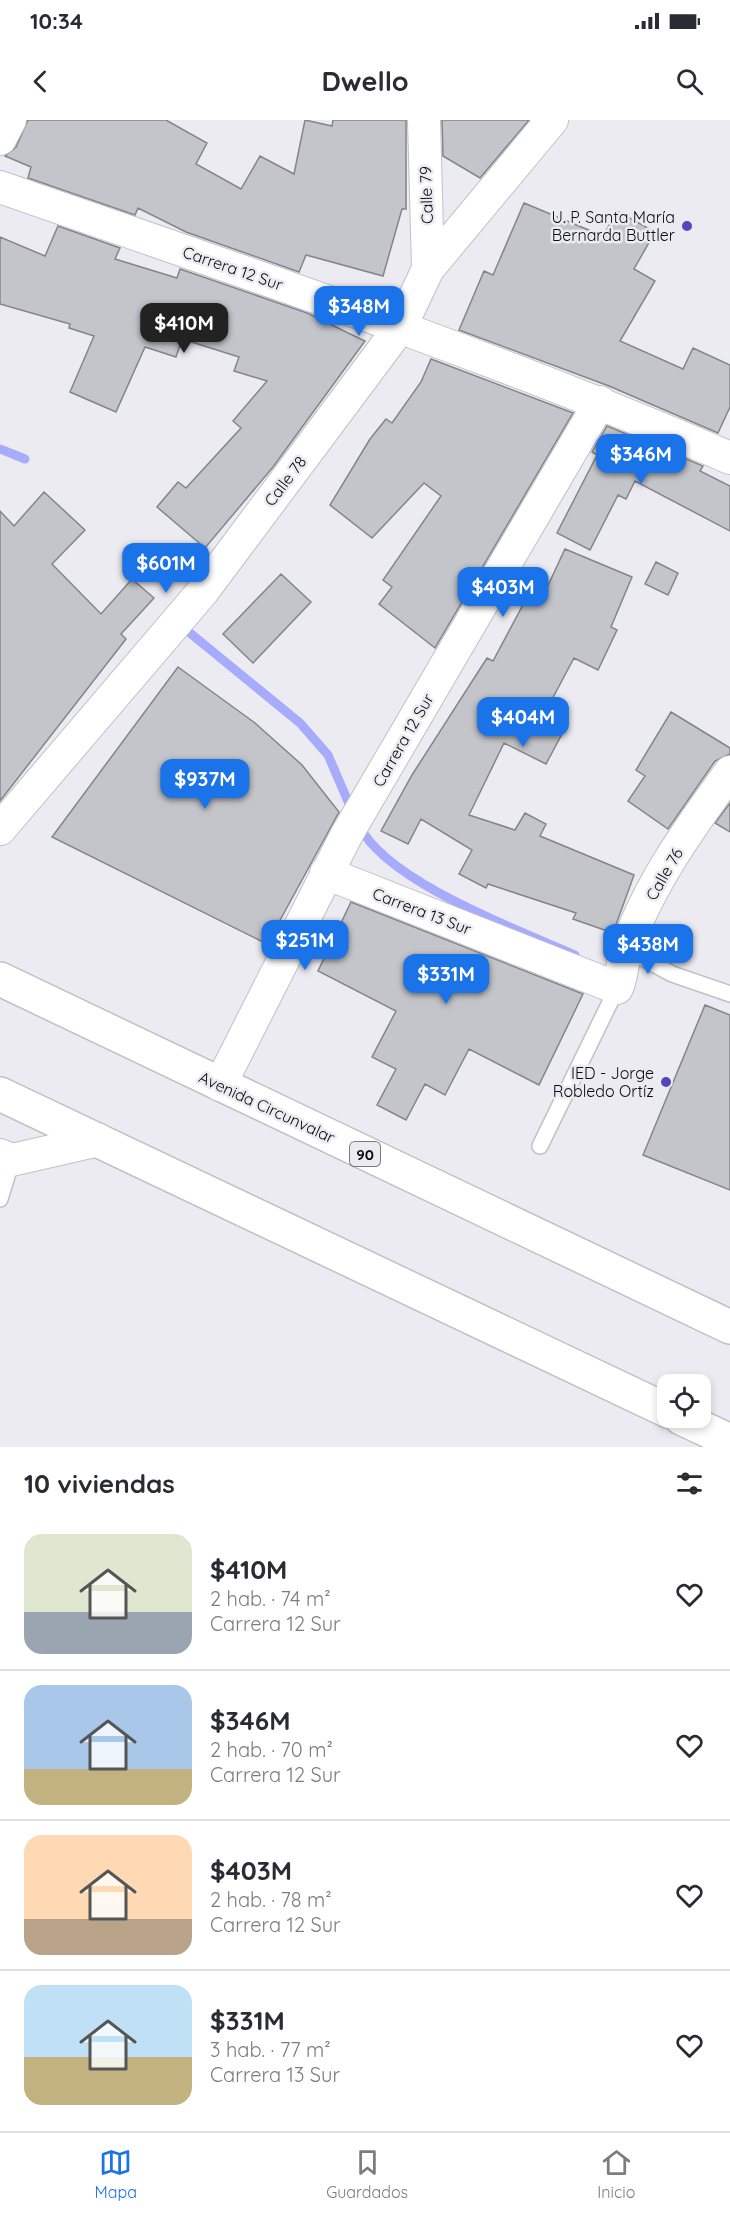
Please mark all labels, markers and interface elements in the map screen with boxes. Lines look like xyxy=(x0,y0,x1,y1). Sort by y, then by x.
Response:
text: 10:34 xyxy=(30,7,83,35)
text: Dwello xyxy=(321,64,409,98)
icon: back xyxy=(24,65,57,98)
icon: search xyxy=(673,65,706,98)
street label: Calle 79 xyxy=(415,166,437,224)
place label: U. P. Santa María Bernarda Buttler xyxy=(551,207,675,245)
marker: U. P. Santa María Bernarda Buttler xyxy=(680,219,694,233)
street label: Carrera 12 Sur xyxy=(180,242,286,294)
pin: $348M xyxy=(317,286,401,337)
text: $348M xyxy=(328,293,390,318)
pin: $410M xyxy=(142,303,226,354)
text: $410M xyxy=(154,310,214,335)
pin: $346M xyxy=(599,434,683,485)
text: $346M xyxy=(610,441,672,466)
street label: Calle 78 xyxy=(260,452,310,510)
pin: $601M xyxy=(124,543,208,594)
text: $601M xyxy=(136,550,196,575)
pin: $403M xyxy=(461,567,545,618)
text: $403M xyxy=(471,574,535,599)
street label: Carrera 12 Sur xyxy=(368,690,438,790)
pin: $404M xyxy=(481,697,565,748)
text: $404M xyxy=(491,704,555,729)
pin: $937M xyxy=(163,759,247,810)
text: $937M xyxy=(174,766,236,791)
street label: Calle 76 xyxy=(641,844,687,904)
street label: Carrera 13 Sur xyxy=(370,883,474,939)
pin: $251M xyxy=(263,920,347,971)
pin: $438M xyxy=(606,924,690,975)
text: $251M xyxy=(276,927,335,952)
text: $438M xyxy=(617,931,679,956)
pin: $331M xyxy=(404,954,488,1005)
text: $331M xyxy=(417,961,475,986)
place label: IED - Jorge Robledo Ortíz xyxy=(553,1063,654,1101)
street label: Avenida Circunvalar xyxy=(196,1067,338,1147)
marker: IED - Jorge Robledo Ortíz xyxy=(659,1075,673,1089)
road number: 90 xyxy=(350,1142,380,1166)
map controls xyxy=(657,1374,711,1428)
button: locate xyxy=(657,1374,711,1428)
text: 10 viviendas xyxy=(24,1467,175,1500)
icon: filters xyxy=(673,1467,706,1500)
text: $410M xyxy=(210,1553,287,1586)
icon: home xyxy=(72,1558,144,1630)
icon: heart xyxy=(673,1578,706,1611)
text: 2 hab. · 74 m² xyxy=(210,1586,331,1611)
text: Carrera 12 Sur xyxy=(210,1611,341,1636)
text: $346M xyxy=(210,1704,290,1737)
icon: home xyxy=(72,1709,144,1781)
icon: heart xyxy=(673,1729,706,1762)
text: 2 hab. · 70 m² xyxy=(210,1737,333,1762)
text: Carrera 12 Sur xyxy=(210,1762,341,1787)
text: $403M xyxy=(210,1854,292,1887)
icon: home xyxy=(72,1859,144,1931)
icon: heart xyxy=(673,1879,706,1912)
text: 2 hab. · 78 m² xyxy=(210,1887,332,1912)
text: Carrera 12 Sur xyxy=(210,1912,341,1937)
text: $331M xyxy=(210,2004,285,2037)
icon: home xyxy=(72,2009,144,2081)
icon: heart xyxy=(673,2029,706,2062)
text: 3 hab. · 77 m² xyxy=(210,2037,331,2062)
text: Carrera 13 Sur xyxy=(210,2062,340,2087)
tab: Mapa xyxy=(95,2146,137,2202)
tab: Guardados xyxy=(326,2146,408,2202)
tab: Inicio xyxy=(597,2146,635,2202)

